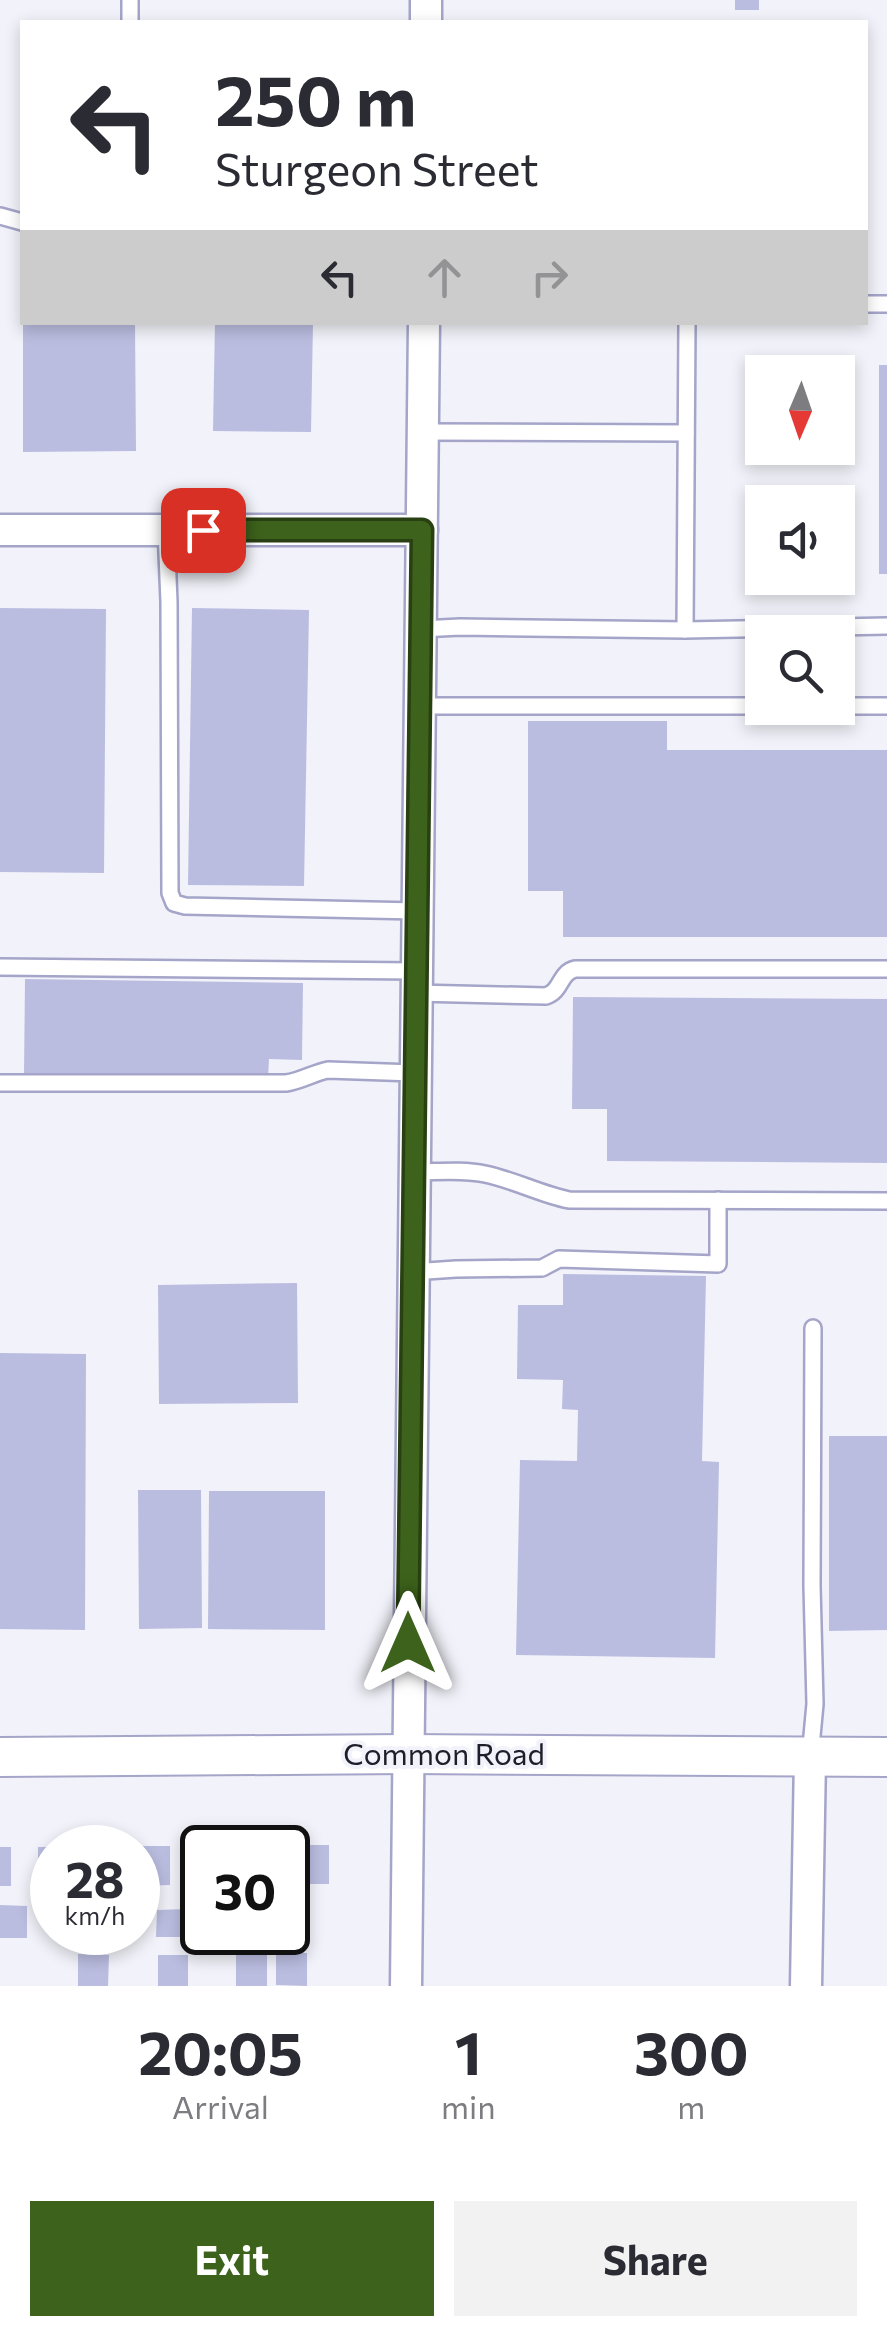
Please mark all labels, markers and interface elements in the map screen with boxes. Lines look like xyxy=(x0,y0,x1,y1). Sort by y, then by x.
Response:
text: 250 m xyxy=(215,55,417,140)
icon: left xyxy=(50,60,180,190)
text: Sturgeon Street xyxy=(215,140,539,195)
icon: left xyxy=(312,250,367,305)
icon: ahead xyxy=(417,250,472,305)
icon: right xyxy=(522,250,577,305)
north arrow xyxy=(745,355,855,465)
map controls xyxy=(745,355,855,725)
button: sound xyxy=(745,485,855,595)
pin xyxy=(161,488,246,573)
icon: arrive xyxy=(176,503,231,558)
button: search xyxy=(745,615,855,725)
position arrow xyxy=(356,1591,460,1695)
street label: Common Road xyxy=(343,1734,545,1771)
speed limit sign: 30 xyxy=(180,1825,310,1955)
text: 28 xyxy=(65,1847,125,1908)
text: km/h xyxy=(65,1900,125,1930)
text: 20:05 xyxy=(138,2014,303,2087)
text: 1 xyxy=(455,2014,482,2087)
text: 300 xyxy=(634,2014,749,2087)
text: Arrival xyxy=(172,2086,269,2126)
text: min xyxy=(441,2086,496,2126)
text: m xyxy=(677,2086,705,2126)
button: Exit xyxy=(30,2201,434,2316)
button: Share xyxy=(454,2201,857,2316)

